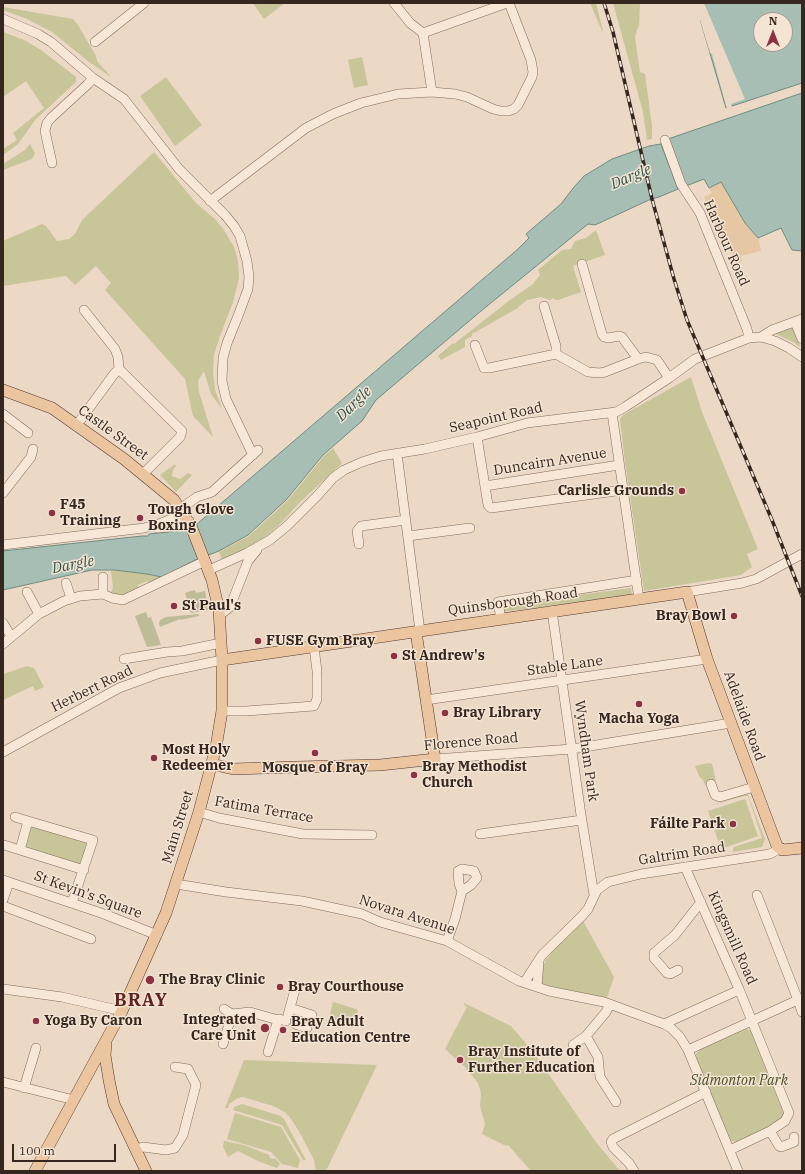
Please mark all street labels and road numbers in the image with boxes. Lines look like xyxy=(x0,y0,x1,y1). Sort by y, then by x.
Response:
street label: Harbour Road xyxy=(699,197,753,289)
street label: Seapoint Road xyxy=(448,399,544,437)
street label: Castle Street xyxy=(75,402,151,464)
street label: Duncairn Avenue xyxy=(492,445,608,479)
street label: Quinsborough Road xyxy=(447,585,579,619)
street label: Stable Lane xyxy=(526,652,604,680)
street label: Herbert Road xyxy=(48,662,136,716)
street label: Adelaide Road xyxy=(720,669,768,763)
street label: Wyndham Park xyxy=(571,699,601,803)
street label: Florence Road xyxy=(423,730,519,754)
street label: Main Street xyxy=(159,788,197,866)
street label: Fatima Terrace xyxy=(213,793,315,827)
street label: Galtrim Road xyxy=(637,839,727,869)
street label: St Kevin's Square xyxy=(32,868,144,922)
street label: Kingsmill Road xyxy=(704,889,760,987)
street label: Novara Avenue xyxy=(357,892,457,938)

